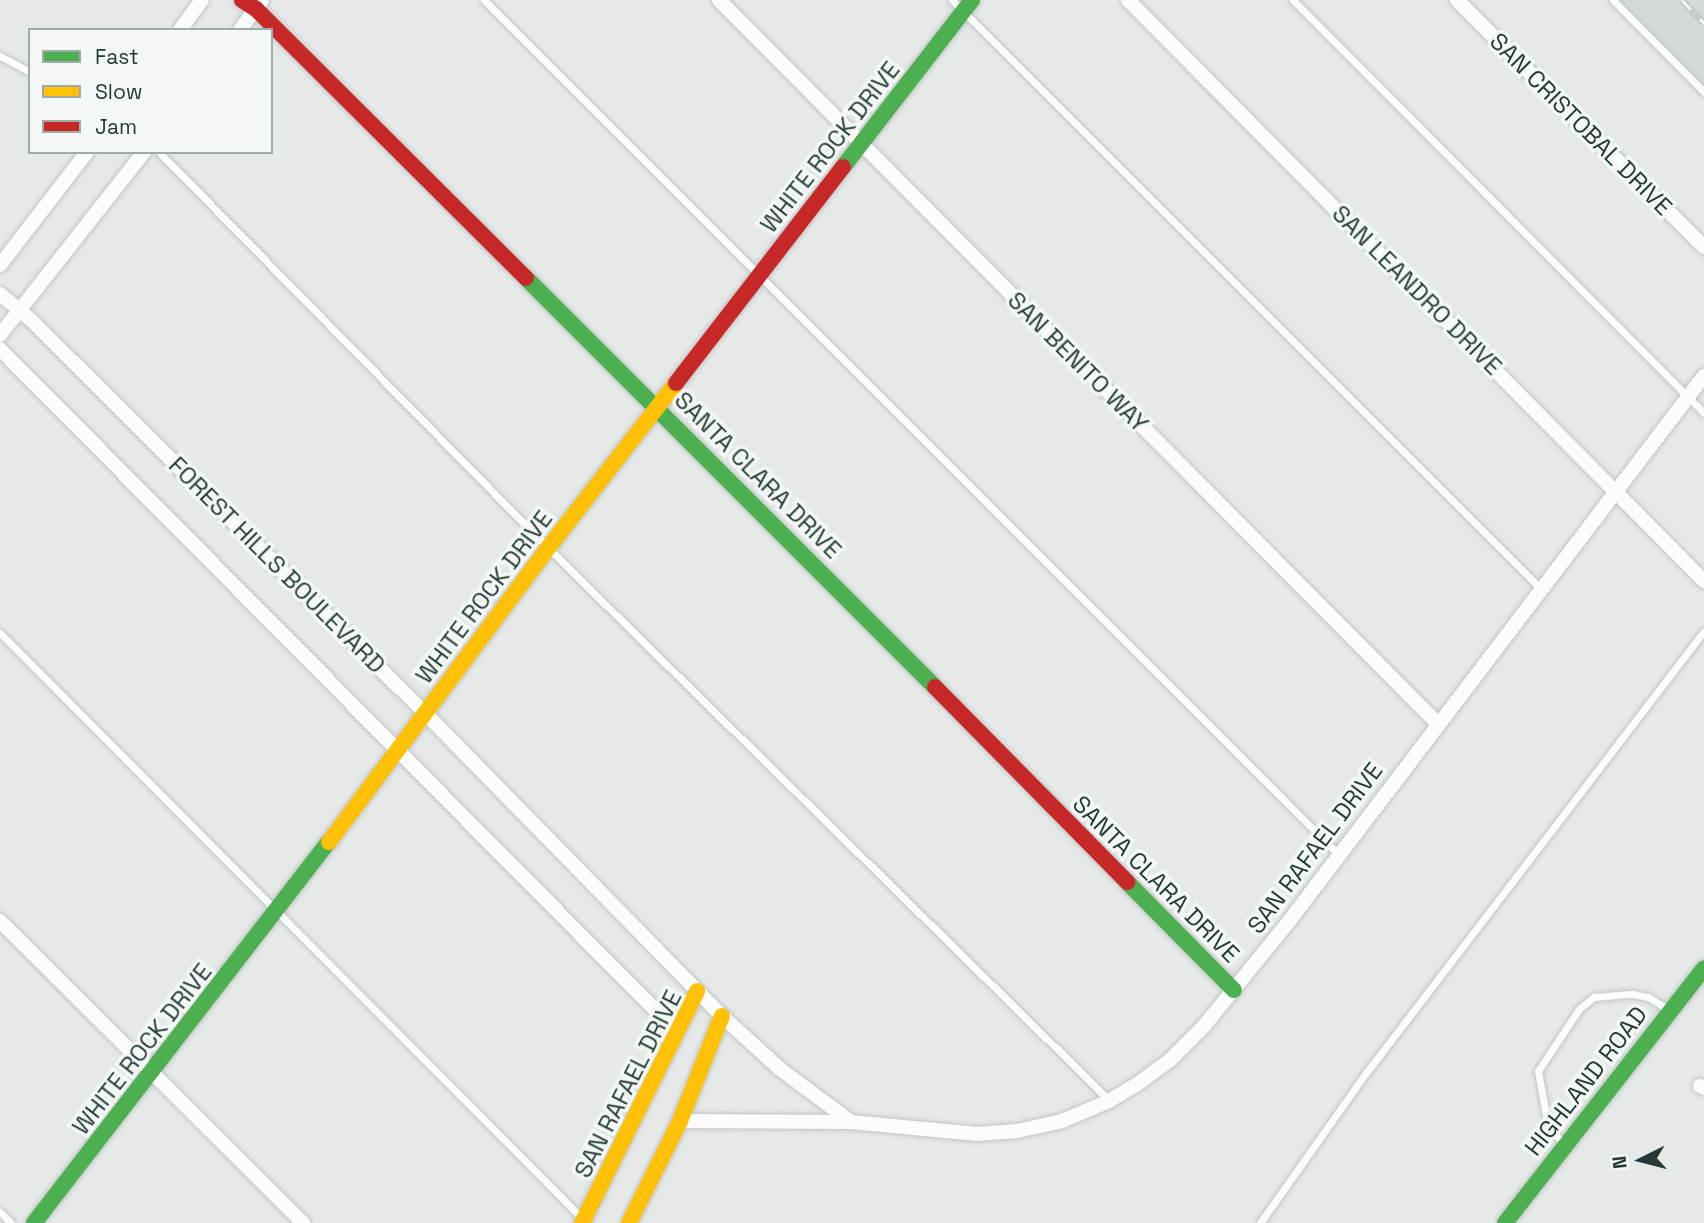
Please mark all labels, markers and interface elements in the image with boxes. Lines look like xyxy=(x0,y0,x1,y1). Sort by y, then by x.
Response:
street label: SAN CRISTOBAL DRIVE xyxy=(1484,27,1678,221)
legend xyxy=(28,28,273,154)
text: Fast xyxy=(95,43,139,70)
street label: WHITE ROCK DRIVE xyxy=(754,56,906,238)
text: Slow xyxy=(95,78,143,105)
text: Jam xyxy=(95,113,137,140)
street label: SAN LEANDRO DRIVE xyxy=(1326,199,1508,381)
street label: SAN BENITO WAY xyxy=(1002,286,1154,438)
street label: SANTA CLARA DRIVE xyxy=(668,385,848,565)
street label: FOREST HILLS BOULEVARD xyxy=(163,451,391,679)
street label: WHITE ROCK DRIVE xyxy=(410,505,558,689)
street label: SAN RAFAEL DRIVE xyxy=(1241,757,1389,939)
street label: SANTA CLARA DRIVE xyxy=(1066,789,1246,969)
street label: WHITE ROCK DRIVE xyxy=(66,958,218,1140)
street label: SAN RAFAEL DRIVE xyxy=(568,985,688,1183)
street label: HIGHLAND ROAD xyxy=(1519,1001,1653,1161)
north arrow xyxy=(1606,1125,1676,1195)

